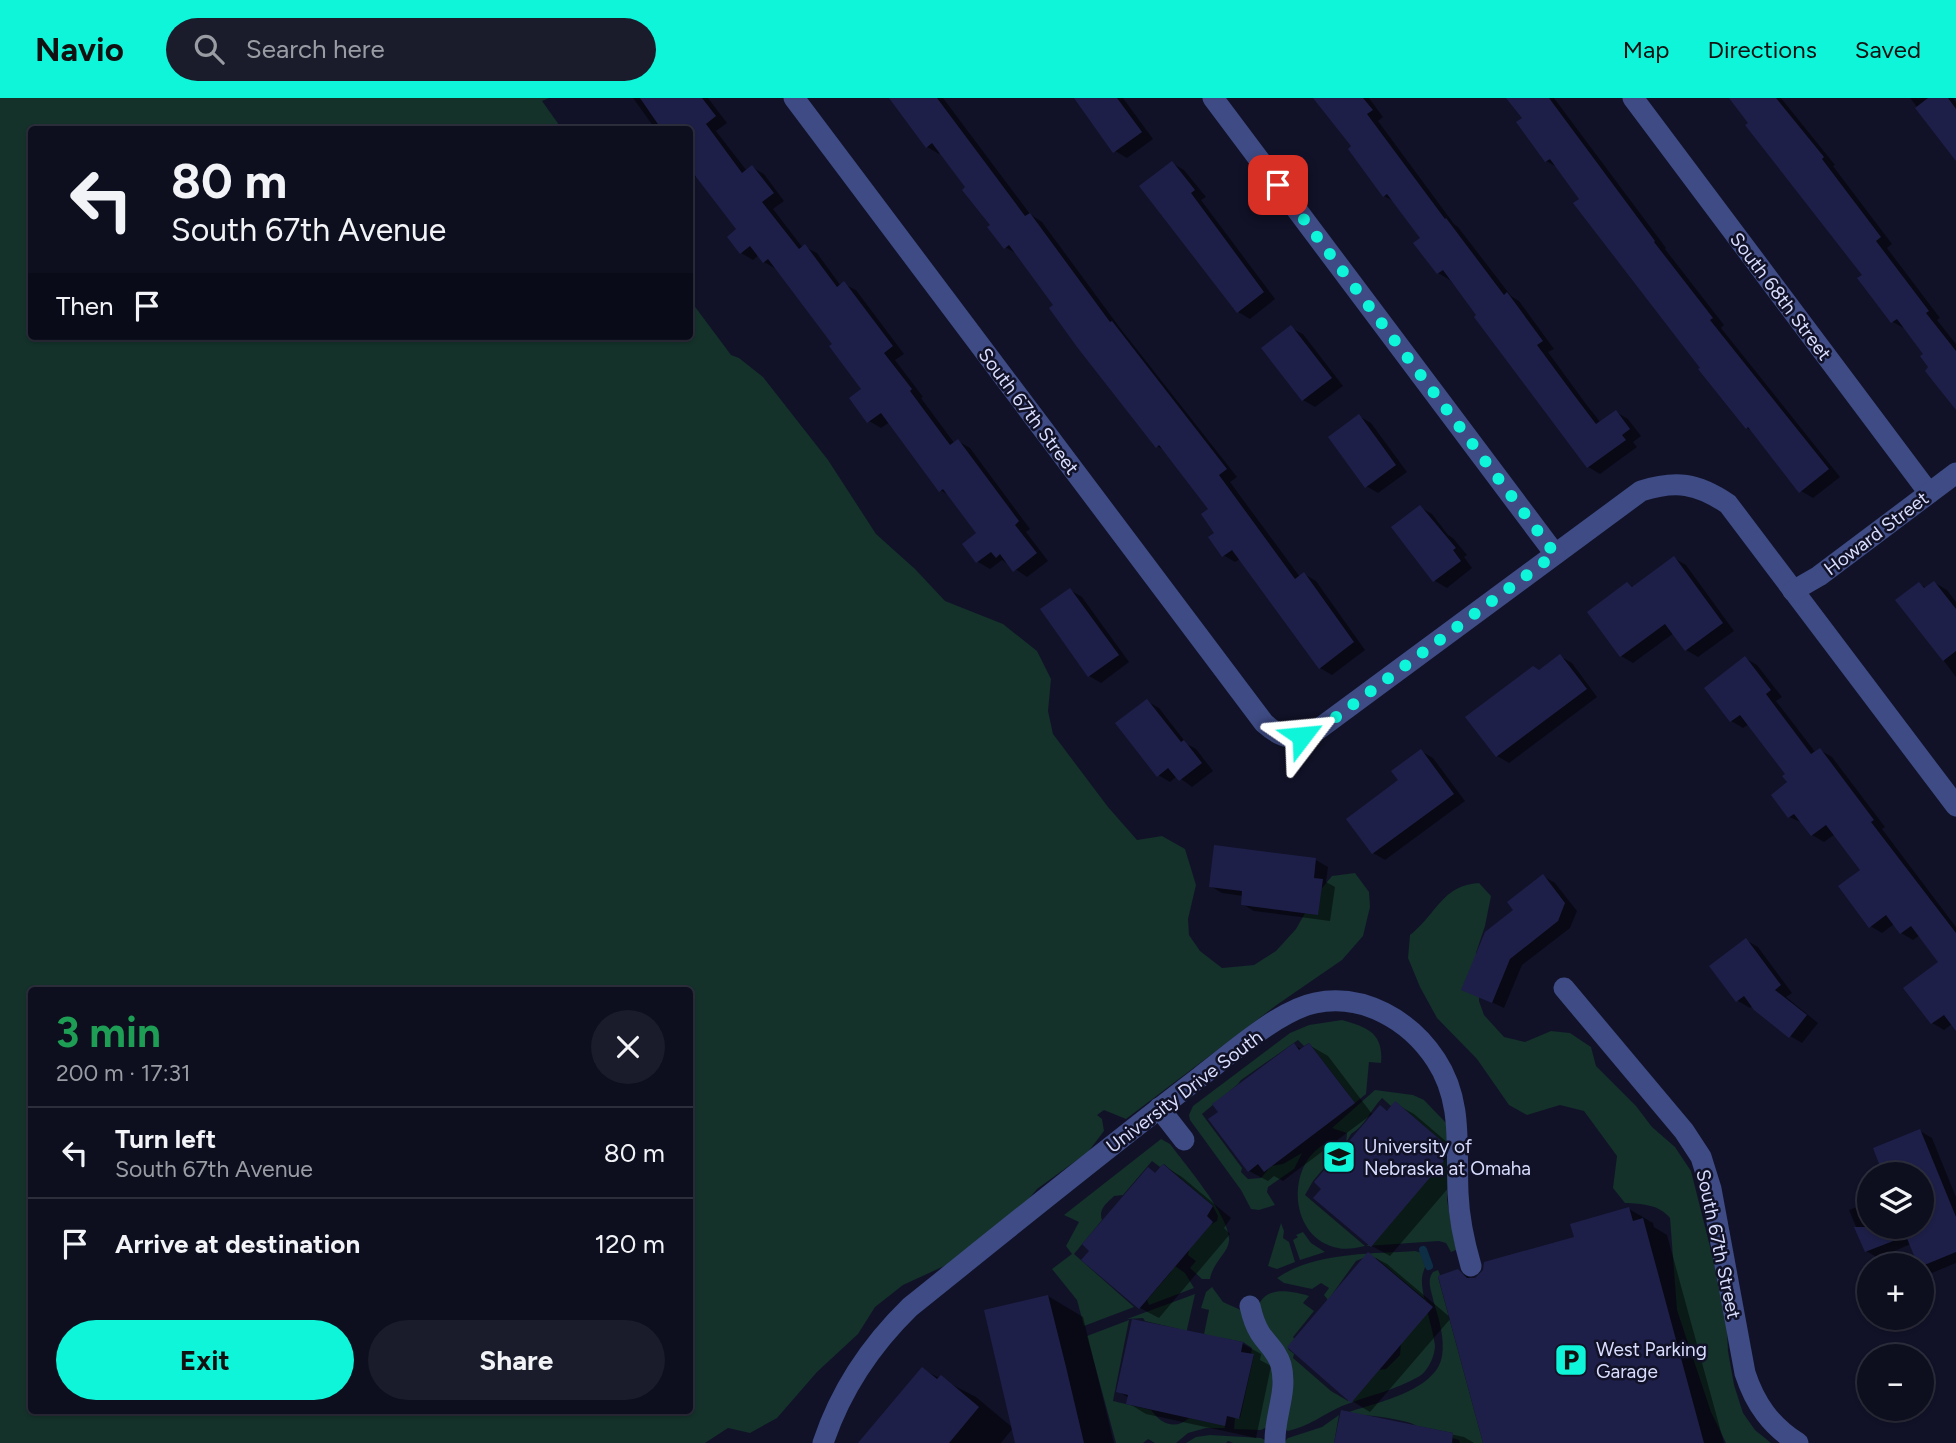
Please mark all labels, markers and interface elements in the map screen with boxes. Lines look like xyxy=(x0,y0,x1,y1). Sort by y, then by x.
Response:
search box xyxy=(166,18,656,81)
text: Navio xyxy=(35,30,124,69)
icon: search xyxy=(190,30,228,68)
text: Search here xyxy=(246,33,385,65)
text: Map xyxy=(1623,35,1669,64)
text: Directions xyxy=(1707,35,1817,64)
text: Saved xyxy=(1855,35,1921,64)
text: 80 m xyxy=(171,151,287,210)
icon: left xyxy=(56,154,147,245)
pin xyxy=(1248,155,1308,215)
icon: arrive xyxy=(1259,166,1297,204)
text: South 67th Avenue xyxy=(171,211,446,249)
street label: South 68th Street xyxy=(1725,228,1836,365)
icon: arrive xyxy=(128,287,166,325)
text: Then xyxy=(56,290,114,322)
street label: South 67th Street xyxy=(974,344,1084,479)
street label: Howard Street xyxy=(1820,487,1933,580)
position arrow xyxy=(1265,699,1339,773)
text: 3 min xyxy=(56,1007,161,1058)
button: close xyxy=(591,1010,665,1084)
street label: University Drive South xyxy=(1102,1025,1267,1158)
text: 200 m · 17:31 xyxy=(56,1059,190,1087)
text: Turn left xyxy=(115,1123,216,1155)
icon: left xyxy=(56,1134,94,1172)
place label: University of Nebraska at Omaha xyxy=(1364,1135,1531,1180)
text: 80 m xyxy=(604,1137,665,1169)
school or university icon: University of Nebraska at Omaha xyxy=(1320,1138,1358,1176)
text: South 67th Avenue xyxy=(115,1155,313,1183)
map controls xyxy=(1857,1162,1934,1421)
button: layers xyxy=(1857,1162,1934,1239)
street label: South 67th Street xyxy=(1691,1167,1746,1321)
icon: arrive xyxy=(56,1225,94,1263)
text: Arrive at destination xyxy=(115,1228,360,1260)
text: 120 m xyxy=(595,1228,665,1260)
button: + xyxy=(1857,1253,1934,1330)
button: Exit xyxy=(56,1320,354,1400)
button: Share xyxy=(368,1320,665,1400)
place label: West Parking Garage xyxy=(1596,1338,1707,1383)
parking icon: West Parking Garage xyxy=(1552,1341,1590,1379)
button: − xyxy=(1857,1344,1934,1421)

